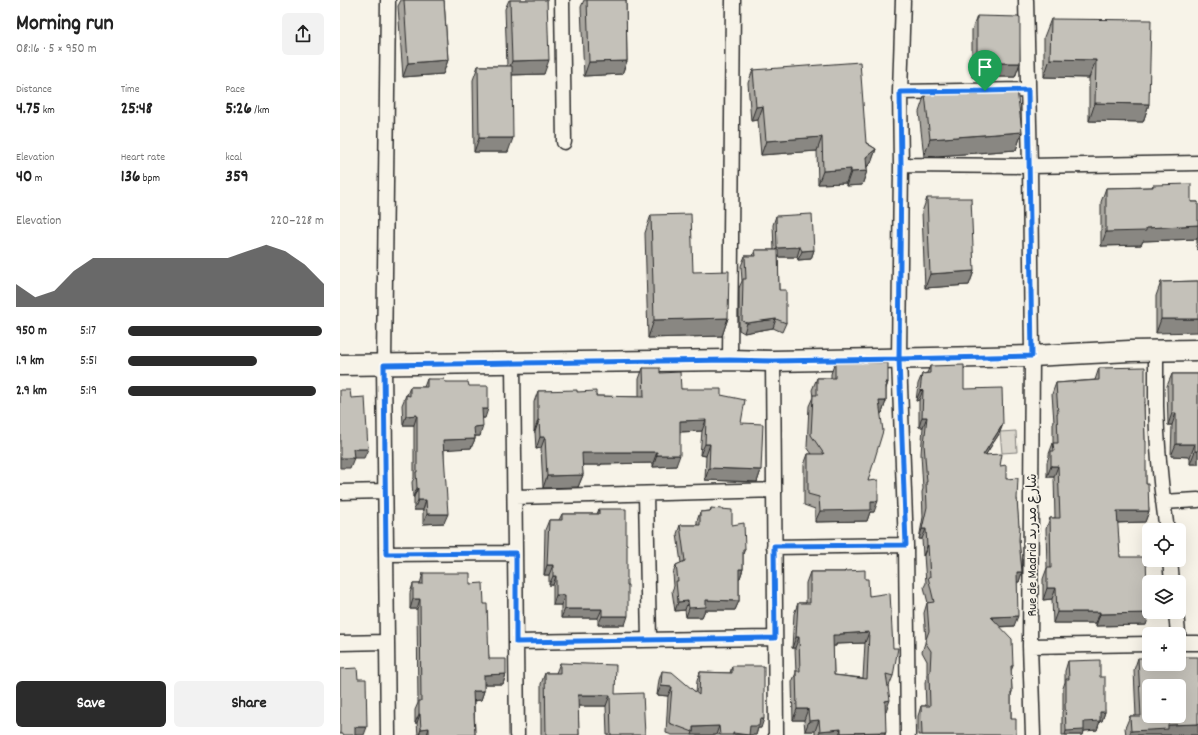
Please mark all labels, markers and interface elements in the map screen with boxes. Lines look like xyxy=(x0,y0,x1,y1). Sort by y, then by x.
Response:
text: Morning run xyxy=(16,9,114,40)
button: share xyxy=(282,13,324,55)
text: 08:16 · 5 × 950 m xyxy=(16,40,97,59)
pin xyxy=(968,50,1002,91)
icon: arrive xyxy=(974,56,996,78)
text: Distance xyxy=(16,82,52,98)
text: Time xyxy=(121,82,139,98)
text: Pace xyxy=(225,82,245,98)
text: 4.75 xyxy=(16,98,40,122)
text: 25:48 xyxy=(121,98,153,122)
text: 5:26 xyxy=(225,98,252,122)
text: km xyxy=(40,103,55,119)
text: /km xyxy=(252,103,270,119)
text: Elevation xyxy=(16,150,54,166)
text: Heart rate xyxy=(121,150,165,166)
text: kcal xyxy=(225,150,242,166)
text: 40 xyxy=(16,166,32,190)
text: 136 xyxy=(121,166,140,190)
text: 359 xyxy=(225,166,249,190)
text: m xyxy=(32,171,42,187)
text: bpm xyxy=(140,171,160,187)
text: Elevation xyxy=(16,212,61,231)
text: 220–228 m xyxy=(271,212,324,231)
text: 950 m xyxy=(16,322,47,341)
text: 5:17 xyxy=(80,322,96,341)
text: 1.9 km xyxy=(16,352,44,371)
text: 5:51 xyxy=(80,352,97,371)
text: 2.9 km xyxy=(16,382,47,401)
text: 5:19 xyxy=(80,382,97,401)
street label: Rue de Madrid شارع مدريد xyxy=(1023,473,1043,617)
map controls xyxy=(1142,523,1186,723)
button: locate xyxy=(1142,523,1186,567)
button: layers xyxy=(1142,575,1186,619)
button: + xyxy=(1142,627,1186,671)
button: − xyxy=(1142,679,1186,723)
button: Save xyxy=(16,681,166,727)
button: Share xyxy=(174,681,324,727)

